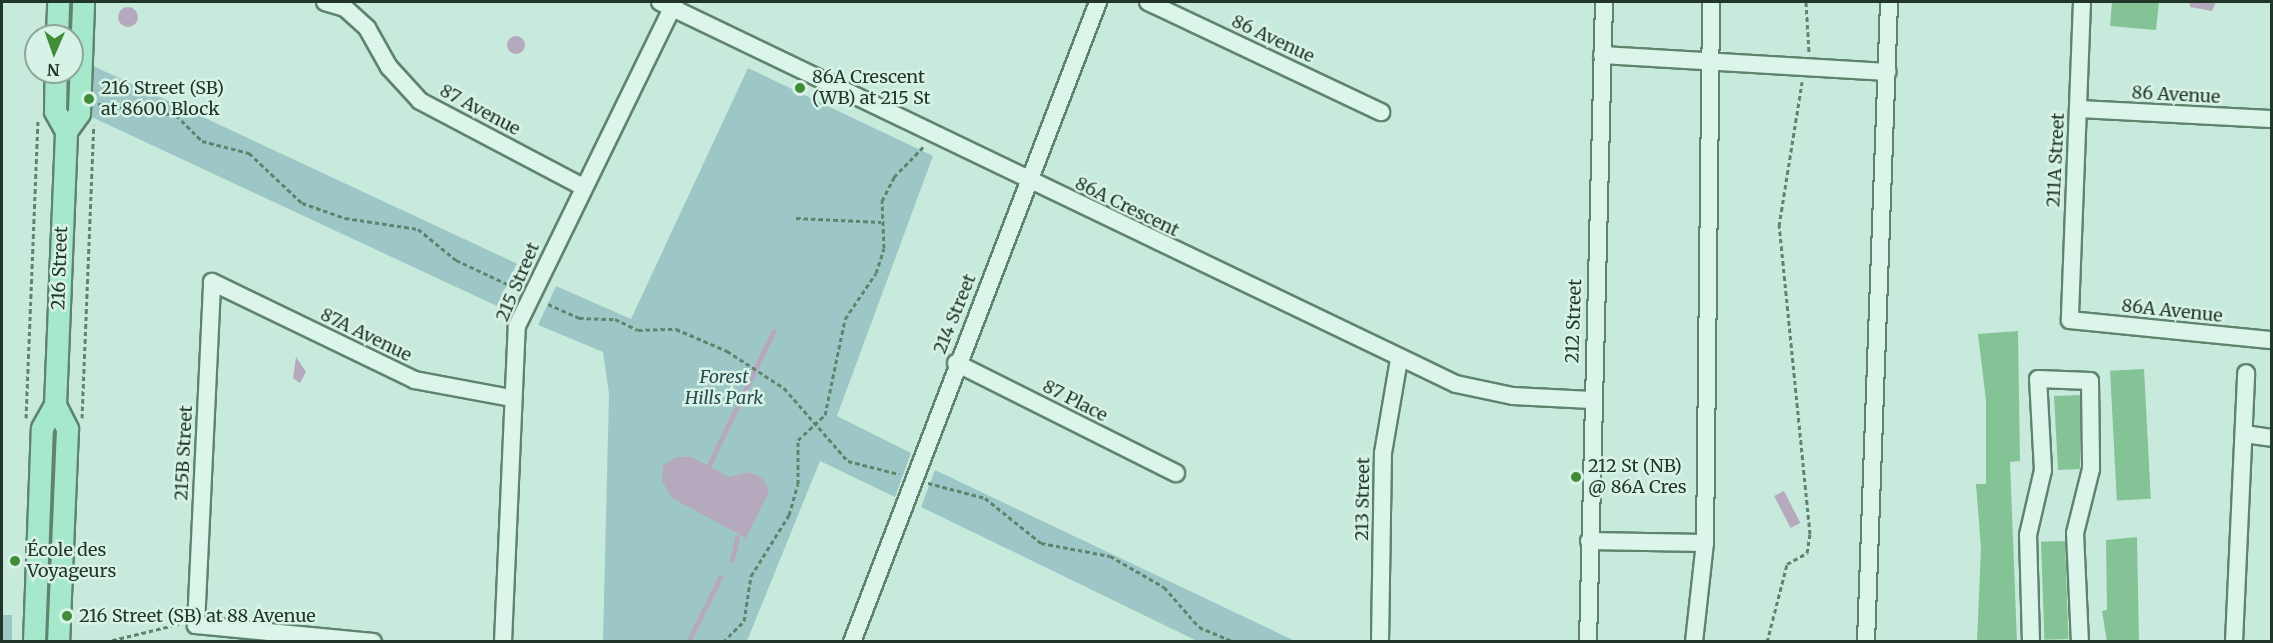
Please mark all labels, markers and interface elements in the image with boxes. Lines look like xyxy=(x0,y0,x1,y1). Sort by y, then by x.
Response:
street label: 86 Avenue xyxy=(1228,10,1318,68)
north arrow xyxy=(24,24,84,84)
text: N xyxy=(47,60,60,80)
place label: 86A Crescent (WB) at 215 St xyxy=(812,67,931,110)
place label: 216 Street (SB) at 8600 Block xyxy=(101,78,224,121)
street label: 87 Avenue xyxy=(436,80,524,140)
marker: 86A Crescent (WB) at 215 St xyxy=(793,81,807,95)
street label: 86 Avenue xyxy=(2131,82,2221,108)
marker: 216 Street (SB) at 8600 Block xyxy=(82,92,96,106)
street label: 211A Street xyxy=(2043,112,2069,208)
street label: 86A Crescent xyxy=(1072,173,1182,241)
street label: 216 Street xyxy=(48,226,72,310)
street label: 215 Street xyxy=(492,239,544,325)
street label: 214 Street xyxy=(929,271,981,357)
street label: 212 Street xyxy=(1562,278,1586,364)
street label: 86A Avenue xyxy=(2120,295,2224,327)
street label: 87A Avenue xyxy=(317,304,415,366)
park label: Forest Hills Park xyxy=(685,367,763,410)
street label: 87 Place xyxy=(1039,376,1111,426)
street label: 215B Street xyxy=(171,405,197,501)
place label: 212 St (NB) @ 86A Cres xyxy=(1588,456,1687,498)
street label: 213 Street xyxy=(1351,457,1375,541)
marker: 212 St (NB) @ 86A Cres xyxy=(1569,470,1583,484)
place label: École des Voyageurs xyxy=(27,540,116,582)
marker: École des Voyageurs xyxy=(8,554,22,568)
place label: 216 Street (SB) at 88 Avenue xyxy=(79,605,316,627)
marker: 216 Street (SB) at 88 Avenue xyxy=(60,609,74,623)

